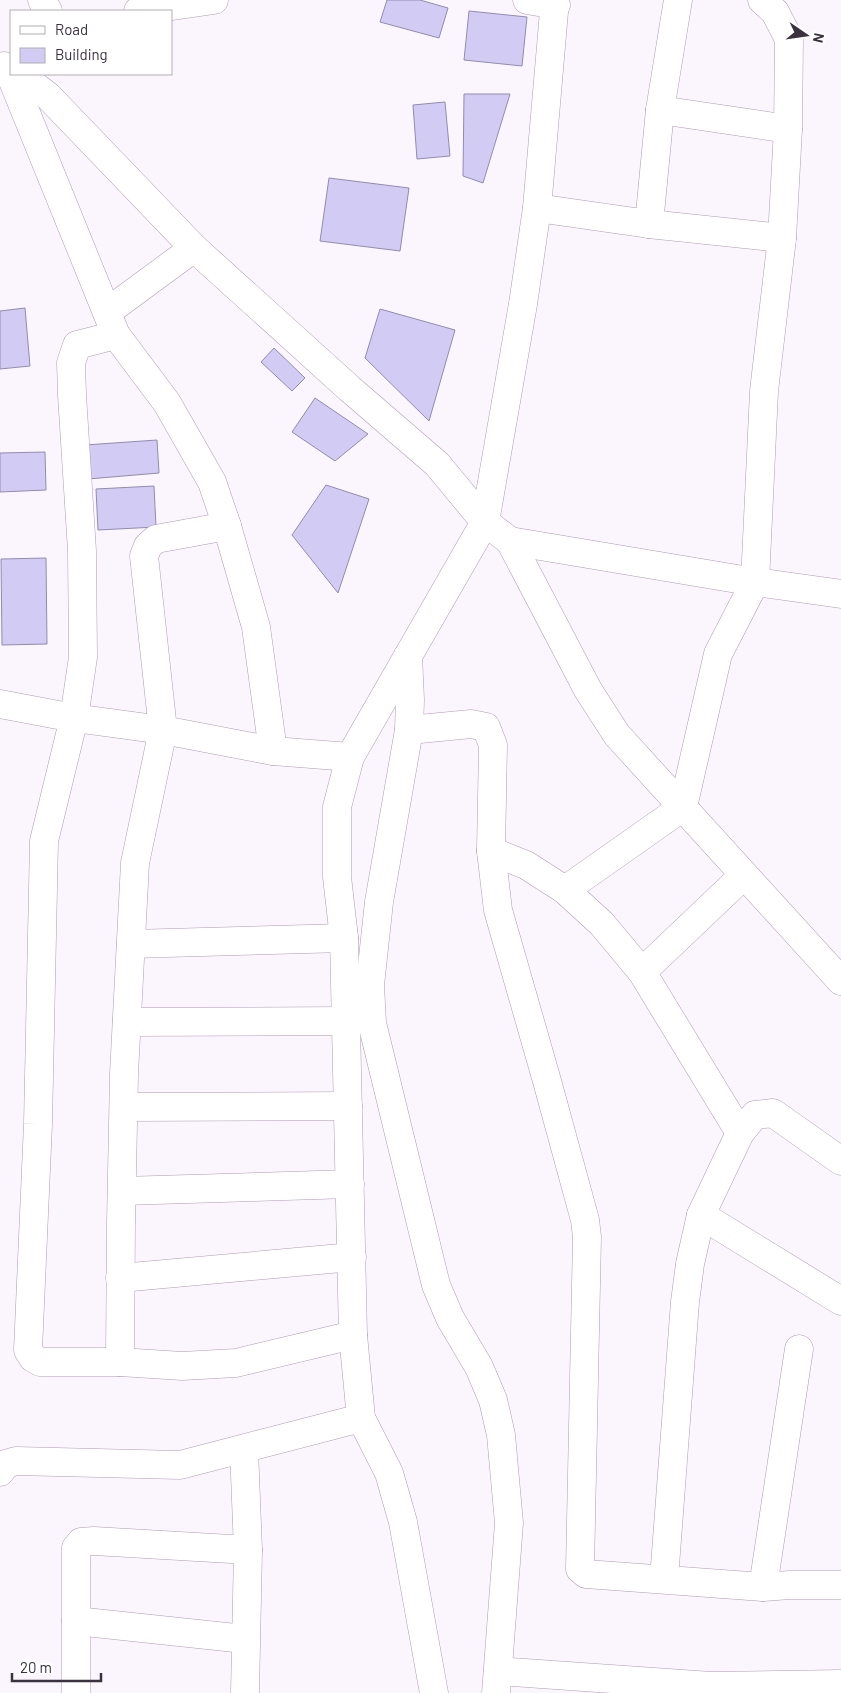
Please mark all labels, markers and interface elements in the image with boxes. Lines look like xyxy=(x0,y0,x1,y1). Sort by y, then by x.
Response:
legend xyxy=(10,10,172,75)
north arrow xyxy=(781,10,831,60)
text: Road xyxy=(55,20,88,38)
text: N xyxy=(810,32,828,44)
text: Building xyxy=(55,45,108,63)
scale bar xyxy=(12,1650,101,1682)
text: 20 m xyxy=(20,1658,52,1676)

